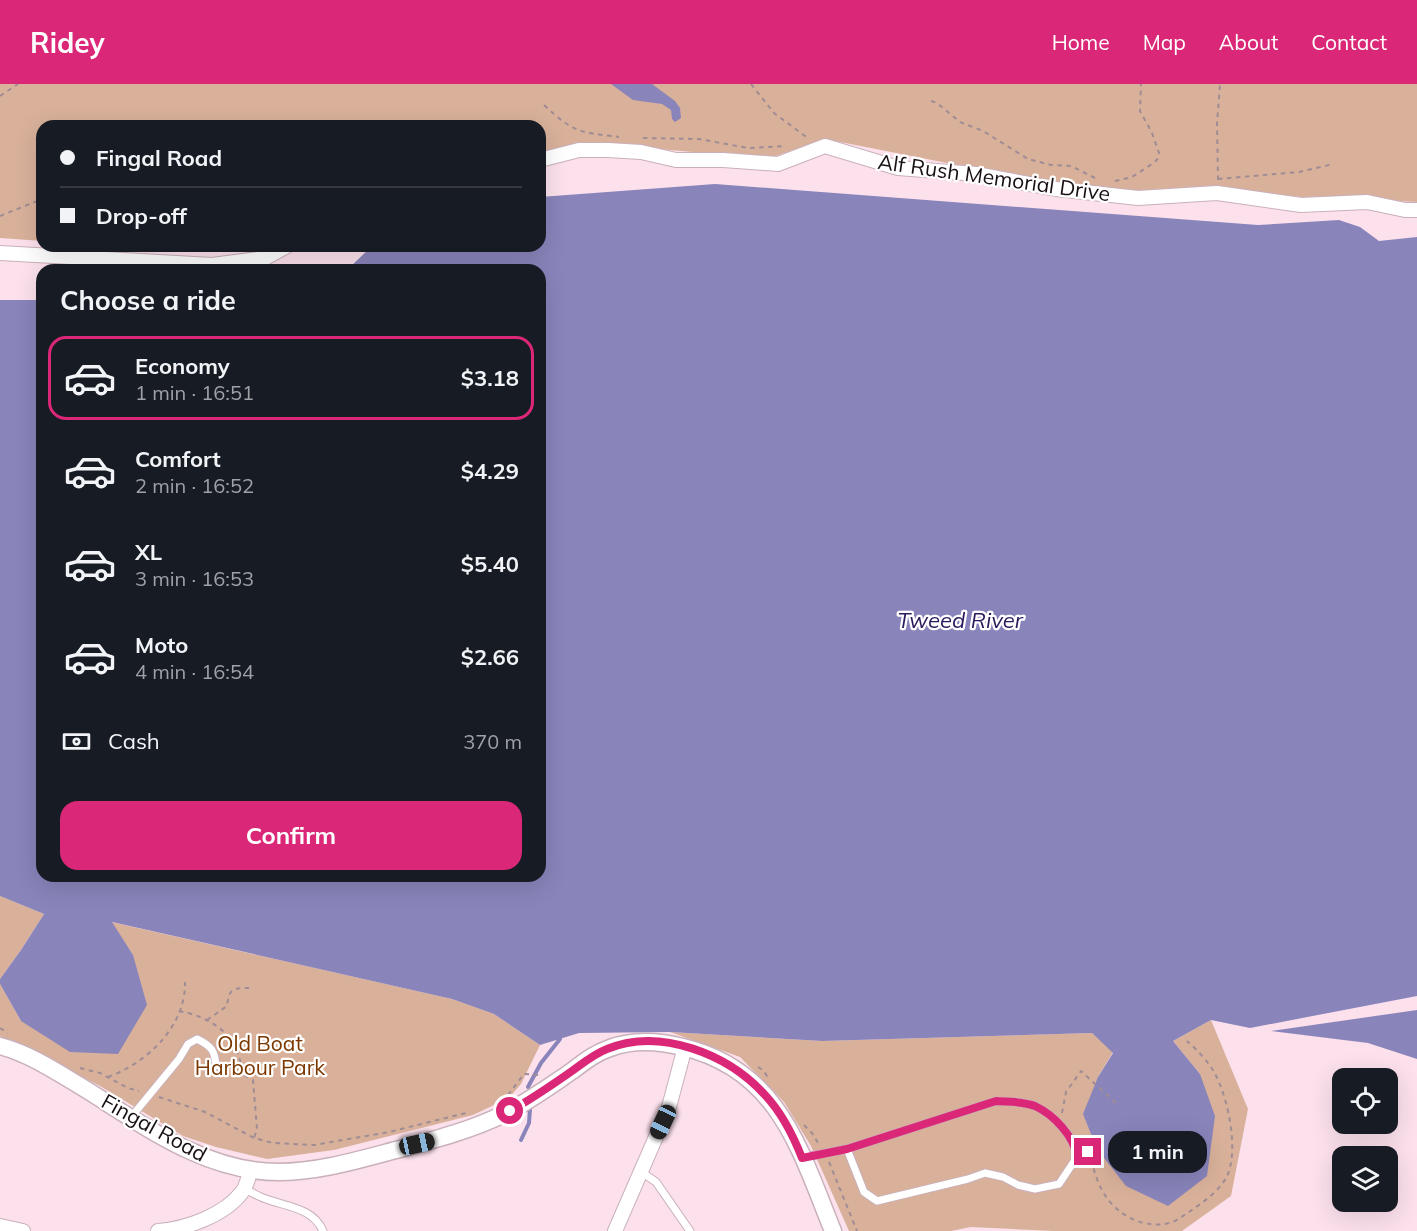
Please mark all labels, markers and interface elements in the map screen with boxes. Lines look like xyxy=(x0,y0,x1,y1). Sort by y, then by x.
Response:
text: Ridey xyxy=(30,25,105,60)
text: Home xyxy=(1052,29,1110,55)
text: Map xyxy=(1143,29,1186,55)
text: About xyxy=(1219,29,1278,55)
text: Contact xyxy=(1311,29,1387,55)
text: Fingal Road xyxy=(96,144,222,172)
street label: Alf Rush Memorial Drive xyxy=(876,148,1112,206)
text: Drop-off xyxy=(96,202,187,230)
text: Choose a ride xyxy=(60,283,236,317)
icon: car xyxy=(63,351,117,405)
text: Economy xyxy=(135,352,230,380)
text: $3.18 xyxy=(461,364,519,392)
text: 1 min · 16:51 xyxy=(135,380,254,405)
icon: car xyxy=(63,444,117,498)
text: Comfort xyxy=(135,445,221,473)
text: $4.29 xyxy=(461,457,519,485)
text: 2 min · 16:52 xyxy=(135,473,254,498)
icon: car xyxy=(63,537,117,591)
text: XL xyxy=(135,538,162,566)
text: $5.40 xyxy=(461,550,519,578)
text: 3 min · 16:53 xyxy=(135,566,254,591)
water label: Tweed River xyxy=(897,606,1024,634)
icon: car xyxy=(63,630,117,684)
text: Moto xyxy=(135,631,188,659)
text: $2.66 xyxy=(461,643,519,671)
text: 4 min · 16:54 xyxy=(135,659,254,684)
icon: cash xyxy=(60,725,93,758)
text: Cash xyxy=(108,727,160,755)
text: 370 m xyxy=(463,729,522,754)
button: Confirm xyxy=(60,801,522,870)
park label: Old Boat Harbour Park xyxy=(195,1030,325,1080)
map controls xyxy=(1332,1068,1398,1212)
button: locate xyxy=(1332,1068,1398,1134)
street label: Fingal Road xyxy=(97,1088,212,1167)
route start xyxy=(496,1097,523,1124)
car xyxy=(647,1102,679,1142)
car xyxy=(398,1131,436,1157)
callout: 1 min xyxy=(1109,1131,1208,1173)
route end xyxy=(1074,1138,1101,1165)
text: 1 min xyxy=(1131,1139,1184,1164)
button: layers xyxy=(1332,1146,1398,1212)

